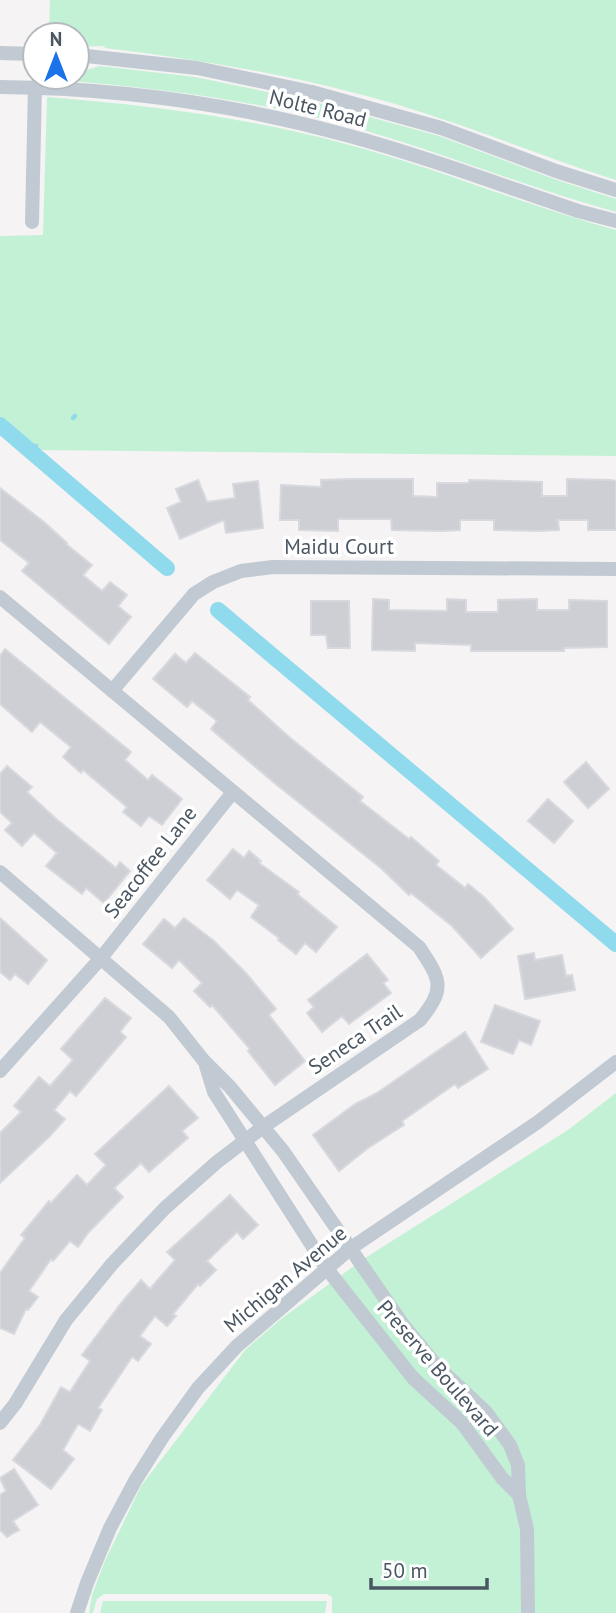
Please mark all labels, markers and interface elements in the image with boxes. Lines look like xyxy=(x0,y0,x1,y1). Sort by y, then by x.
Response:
north arrow xyxy=(21,21,91,91)
text: N xyxy=(50,27,62,51)
street label: Nolte Road xyxy=(267,83,369,133)
street label: Maidu Court xyxy=(284,533,394,560)
street label: Seacoffee Lane xyxy=(98,800,202,924)
street label: Seneca Trail xyxy=(303,998,407,1080)
street label: Michigan Avenue xyxy=(218,1220,352,1338)
street label: Preserve Boulevard xyxy=(371,1294,505,1442)
scale bar xyxy=(371,1546,486,1590)
text: 50 m xyxy=(382,1557,428,1584)

